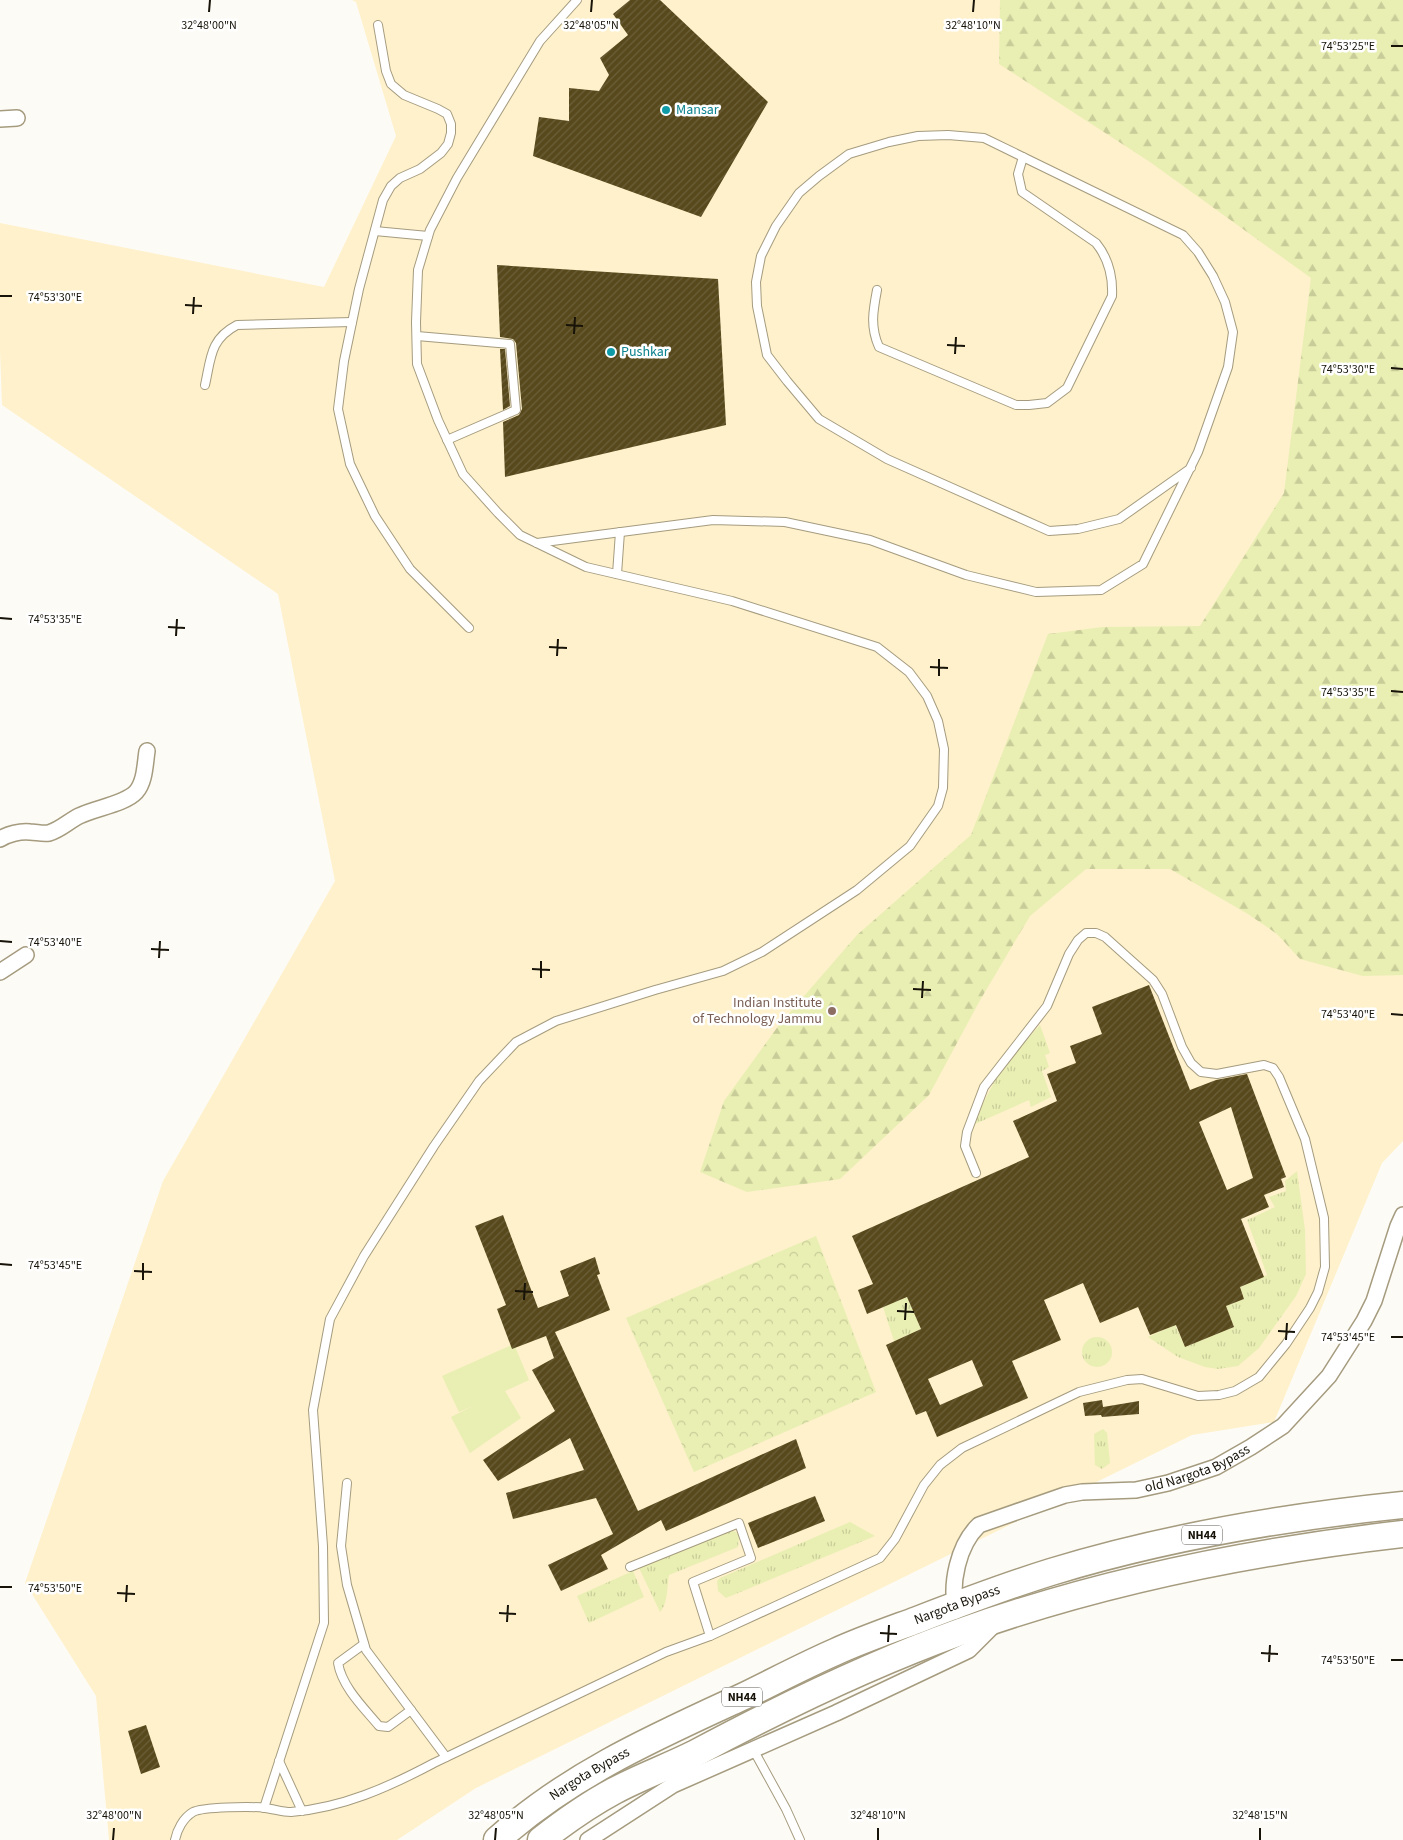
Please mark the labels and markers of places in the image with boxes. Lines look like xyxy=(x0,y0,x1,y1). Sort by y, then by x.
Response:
place label: Mansar xyxy=(676,100,719,120)
marker: Mansar xyxy=(660,104,672,116)
place label: Pushkar xyxy=(621,342,669,362)
marker: Pushkar xyxy=(605,346,617,358)
place label: Indian Institute of Technology Jammu xyxy=(692,993,822,1029)
marker: Indian Institute of Technology Jammu xyxy=(826,1005,838,1017)

